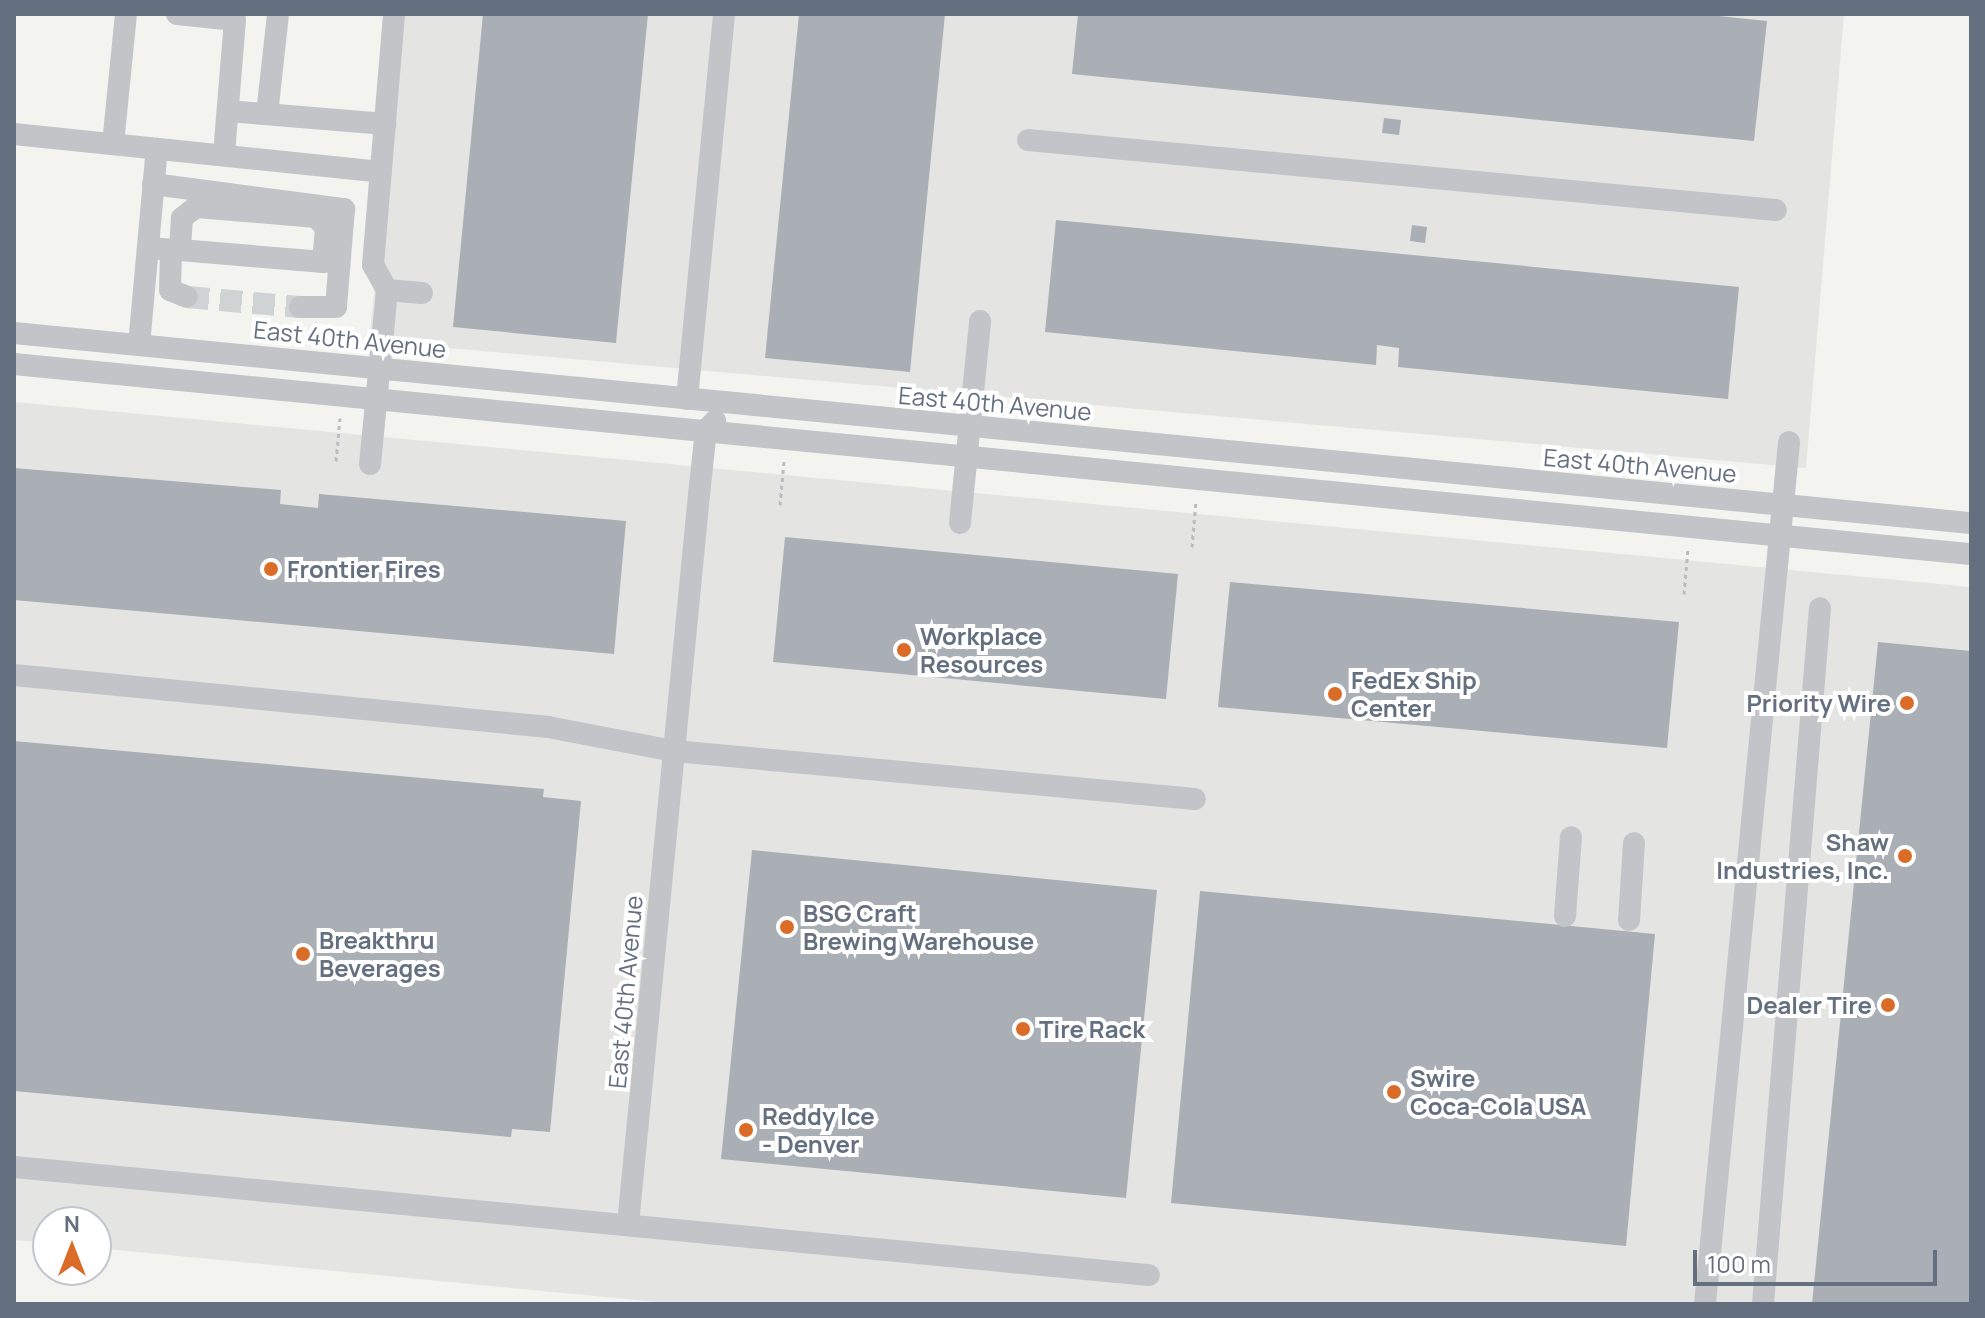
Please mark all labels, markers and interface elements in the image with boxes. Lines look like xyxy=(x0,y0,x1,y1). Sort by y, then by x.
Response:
street label: East 40th Avenue xyxy=(252,315,448,363)
street label: East 40th Avenue xyxy=(897,380,1093,426)
street label: East 40th Avenue xyxy=(1542,442,1738,488)
place label: Frontier Fires xyxy=(287,555,441,583)
marker: Frontier Fires xyxy=(262,560,280,578)
place label: Workplace Resources xyxy=(920,622,1043,678)
marker: Workplace Resources xyxy=(895,641,913,659)
place label: FedEx Ship Center xyxy=(1351,666,1477,722)
marker: FedEx Ship Center xyxy=(1326,685,1344,703)
place label: Priority Wire xyxy=(1747,689,1891,717)
marker: Priority Wire xyxy=(1898,694,1916,712)
place label: Shaw Industries, Inc. xyxy=(1716,828,1889,884)
marker: Shaw Industries, Inc. xyxy=(1896,847,1914,865)
street label: East 40th Avenue xyxy=(602,894,648,1090)
place label: BSG Craft Brewing Warehouse xyxy=(803,899,1034,955)
marker: BSG Craft Brewing Warehouse xyxy=(778,918,796,936)
place label: Breakthru Beverages xyxy=(319,926,441,982)
marker: Breakthru Beverages xyxy=(294,945,312,963)
place label: Dealer Tire xyxy=(1747,991,1872,1019)
marker: Dealer Tire xyxy=(1879,996,1897,1014)
place label: Tire Rack xyxy=(1039,1015,1145,1043)
marker: Tire Rack xyxy=(1014,1020,1032,1038)
place label: Swire Coca-Cola USA xyxy=(1410,1064,1586,1120)
marker: Swire Coca-Cola USA xyxy=(1385,1083,1403,1101)
place label: Reddy Ice - Denver xyxy=(762,1102,875,1158)
marker: Reddy Ice - Denver xyxy=(737,1121,755,1139)
north arrow xyxy=(32,1206,112,1286)
text: N xyxy=(64,1209,80,1239)
scale bar xyxy=(1697,1234,1941,1284)
text: 100 m xyxy=(1707,1247,1771,1280)

